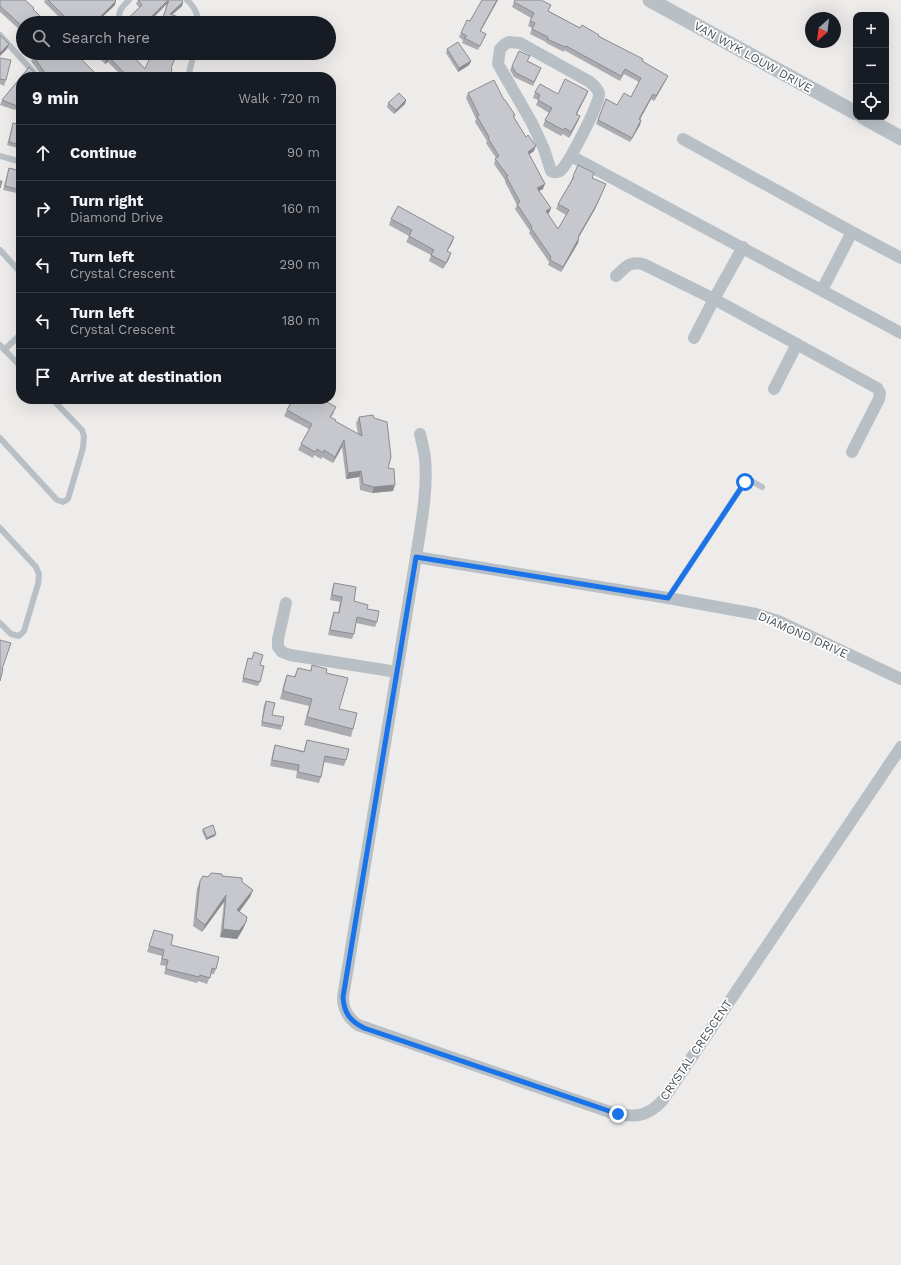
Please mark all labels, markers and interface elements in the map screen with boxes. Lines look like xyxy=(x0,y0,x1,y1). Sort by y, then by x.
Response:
north arrow xyxy=(805,12,841,48)
map controls xyxy=(853,12,889,120)
button: + xyxy=(853,12,889,48)
search box xyxy=(16,16,336,60)
street label: VAN WYK LOUW DRIVE xyxy=(691,19,815,95)
icon: search xyxy=(30,27,52,49)
text: Search here xyxy=(62,29,150,47)
button: − xyxy=(853,48,889,84)
button: locate xyxy=(853,84,889,120)
text: 9 min xyxy=(32,88,79,108)
text: Walk · 720 m xyxy=(239,91,320,106)
icon: ahead xyxy=(32,142,54,164)
text: Continue xyxy=(70,144,137,162)
text: 90 m xyxy=(287,145,320,160)
text: Turn right xyxy=(70,192,143,210)
icon: right xyxy=(32,198,54,220)
text: 160 m xyxy=(282,201,320,216)
text: Diamond Drive xyxy=(70,210,163,225)
text: Turn left xyxy=(70,248,134,266)
icon: left xyxy=(32,254,54,276)
text: 290 m xyxy=(279,257,320,272)
text: Crystal Crescent xyxy=(70,266,175,281)
text: Turn left xyxy=(70,304,134,322)
icon: left xyxy=(32,310,54,332)
text: 180 m xyxy=(282,313,320,328)
text: Crystal Crescent xyxy=(70,322,175,337)
icon: arrive xyxy=(32,366,54,388)
text: Arrive at destination xyxy=(70,368,222,386)
route start xyxy=(736,473,754,491)
street label: DIAMOND DRIVE xyxy=(756,609,850,661)
street label: CRYSTAL CRESCENT xyxy=(657,997,735,1103)
route end xyxy=(609,1105,627,1123)

